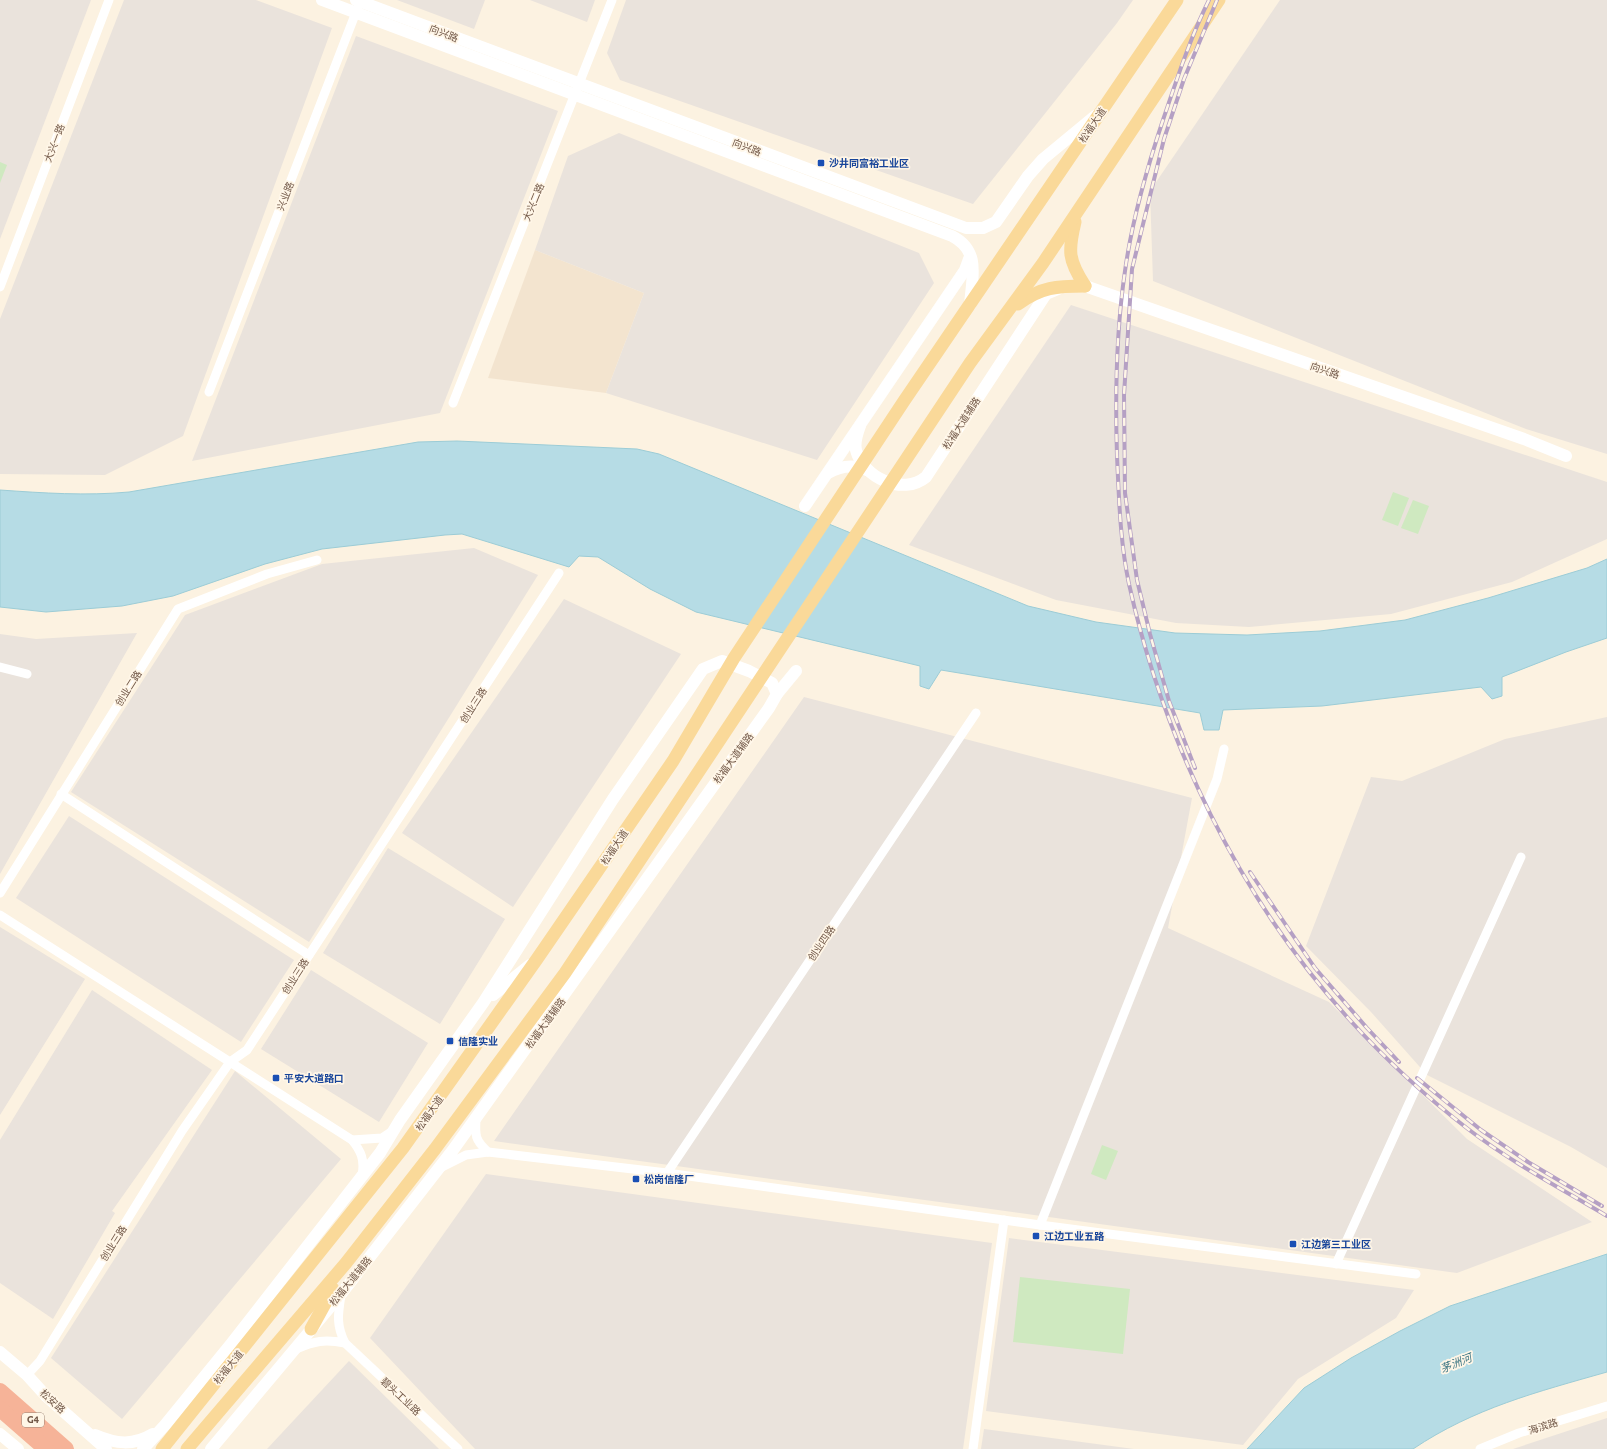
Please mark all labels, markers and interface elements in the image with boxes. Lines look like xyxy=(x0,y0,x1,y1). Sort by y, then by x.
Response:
street label: 向兴路 xyxy=(428,22,460,44)
street label: 松福大道 xyxy=(1076,105,1108,145)
street label: 大兴一路 xyxy=(41,122,67,164)
street label: 向兴路 xyxy=(731,136,763,158)
place label: 沙井同富裕工业区 xyxy=(829,157,909,169)
marker: 沙井同富裕工业区 xyxy=(816,158,826,168)
street label: 兴业路 xyxy=(274,180,296,212)
street label: 大兴二路 xyxy=(520,181,546,223)
street label: 向兴路 xyxy=(1309,359,1341,381)
street label: 松福大道辅路 xyxy=(940,395,982,451)
street label: 创业二路 xyxy=(112,668,144,708)
street label: 创业三路 xyxy=(457,685,489,725)
street label: 松福大道辅路 xyxy=(711,730,755,786)
street label: 松福大道 xyxy=(598,827,630,867)
street label: 创业四路 xyxy=(805,923,837,963)
street label: 创业三路 xyxy=(279,956,311,996)
street label: 松福大道辅路 xyxy=(523,995,567,1051)
place label: 信隆实业 xyxy=(458,1035,498,1047)
marker: 信隆实业 xyxy=(445,1036,455,1046)
place label: 平安大道路口 xyxy=(284,1072,344,1084)
marker: 平安大道路口 xyxy=(271,1073,281,1083)
street label: 松福大道 xyxy=(413,1093,445,1133)
place label: 松岗信隆厂 xyxy=(644,1173,694,1185)
marker: 松岗信隆厂 xyxy=(631,1174,641,1184)
street label: 创业三路 xyxy=(97,1223,129,1263)
place label: 江边工业五路 xyxy=(1044,1230,1105,1242)
marker: 江边工业五路 xyxy=(1031,1231,1041,1241)
place label: 江边第三工业区 xyxy=(1301,1238,1371,1250)
marker: 江边第三工业区 xyxy=(1288,1239,1298,1249)
street label: 松福大道辅路 xyxy=(326,1254,374,1308)
street label: 松福大道 xyxy=(211,1348,245,1386)
water label: 茅洲河 xyxy=(1438,1350,1475,1375)
street label: 碧头工业路 xyxy=(379,1375,423,1417)
street label: 松安路 xyxy=(38,1386,68,1416)
road number: G4 xyxy=(22,1413,44,1427)
street label: 海滨路 xyxy=(1527,1416,1559,1436)

